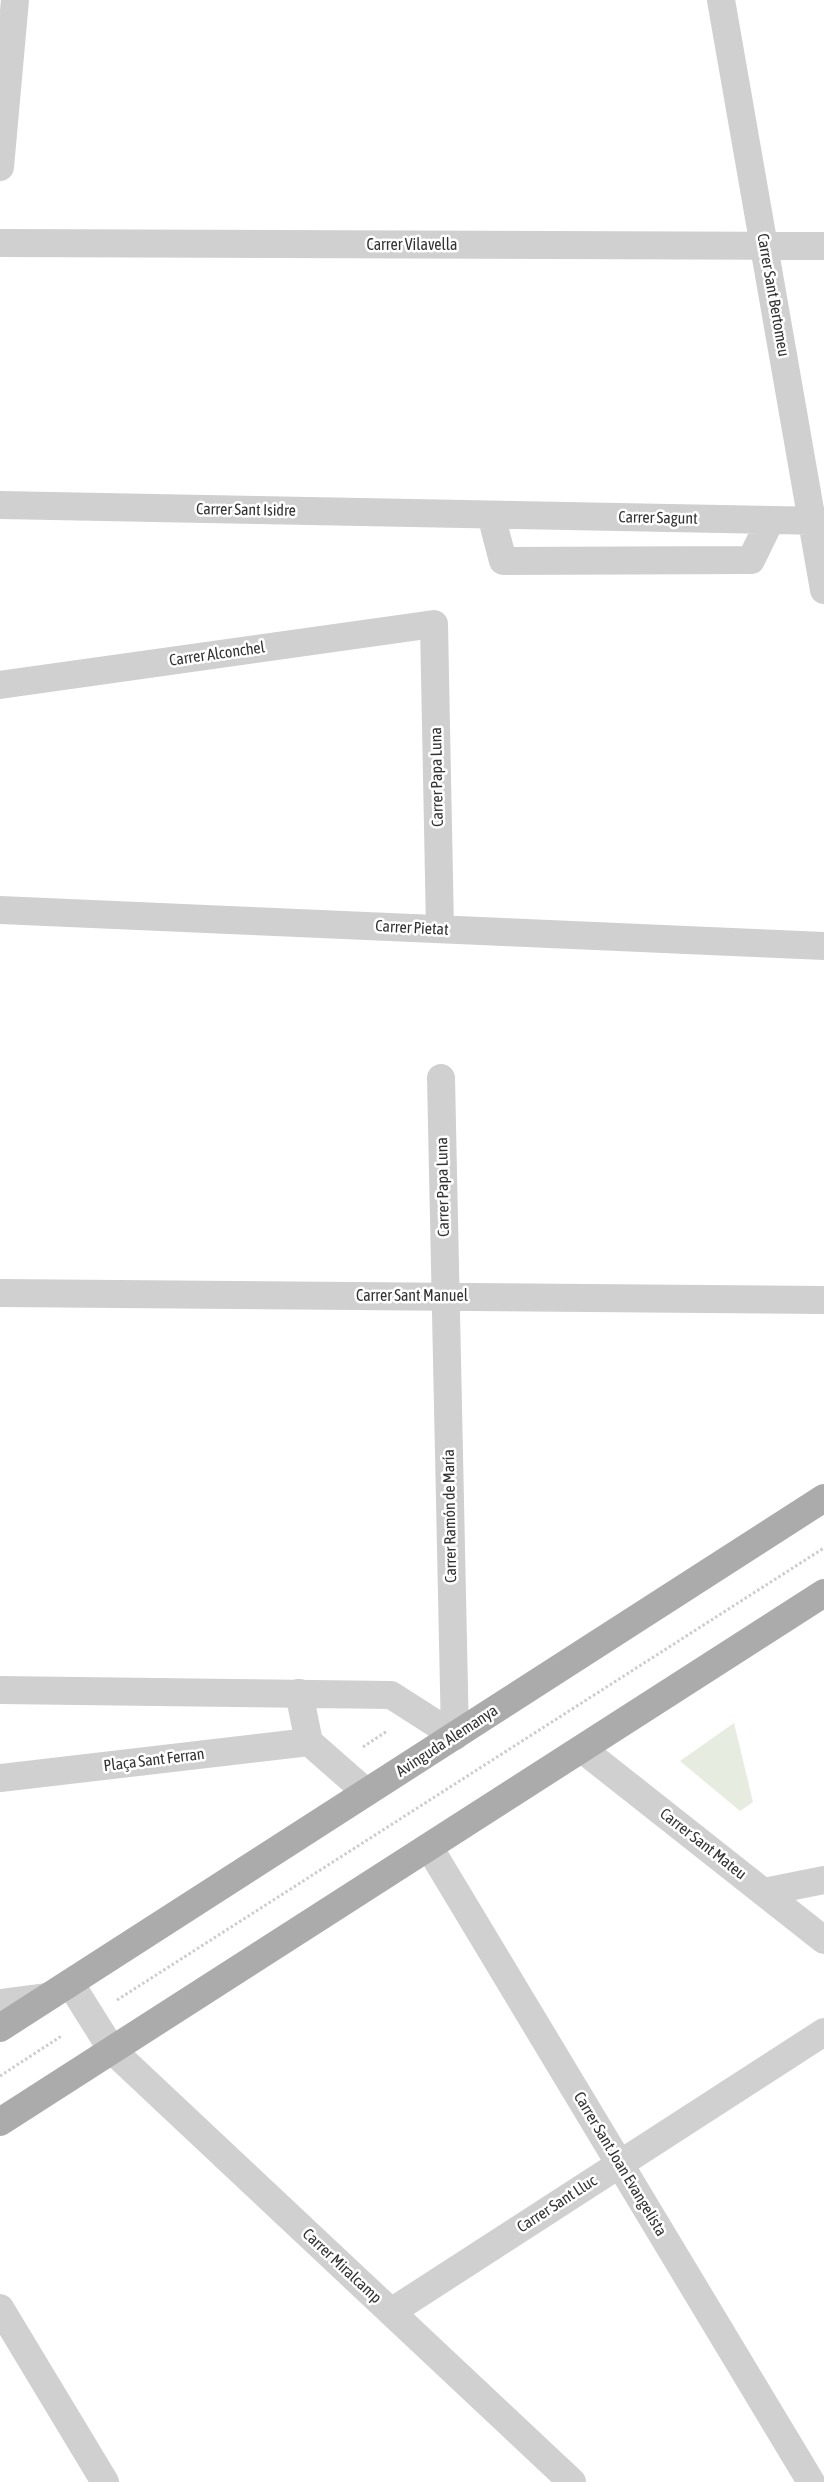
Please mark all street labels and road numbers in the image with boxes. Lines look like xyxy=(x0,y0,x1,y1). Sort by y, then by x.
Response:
street label: Carrer Sant Bertomeu xyxy=(753,232,793,358)
street label: Carrer Vilavella xyxy=(366,235,458,255)
street label: Carrer Sant Isidre xyxy=(196,500,296,520)
street label: Carrer Sagunt xyxy=(618,508,698,528)
street label: Carrer Alconchel xyxy=(168,638,266,670)
street label: Carrer Papa Luna xyxy=(427,727,447,827)
street label: Carrer Pietat xyxy=(375,916,449,940)
street label: Carrer Papa Luna xyxy=(433,1137,453,1237)
street label: Carrer Sant Manuel xyxy=(356,1286,468,1306)
street label: Carrer Ramón de María xyxy=(439,1449,461,1583)
street label: Avinguda Alemanya xyxy=(393,1701,501,1781)
street label: Plaça Sant Ferran xyxy=(102,1744,206,1776)
street label: Carrer Sant Mateu xyxy=(656,1804,750,1884)
street label: Carrer Sant Joan Evangelista xyxy=(569,2088,671,2240)
street label: Carrer Sant Lluc xyxy=(514,2171,600,2237)
street label: Carrer Miralcamp xyxy=(299,2225,385,2307)

